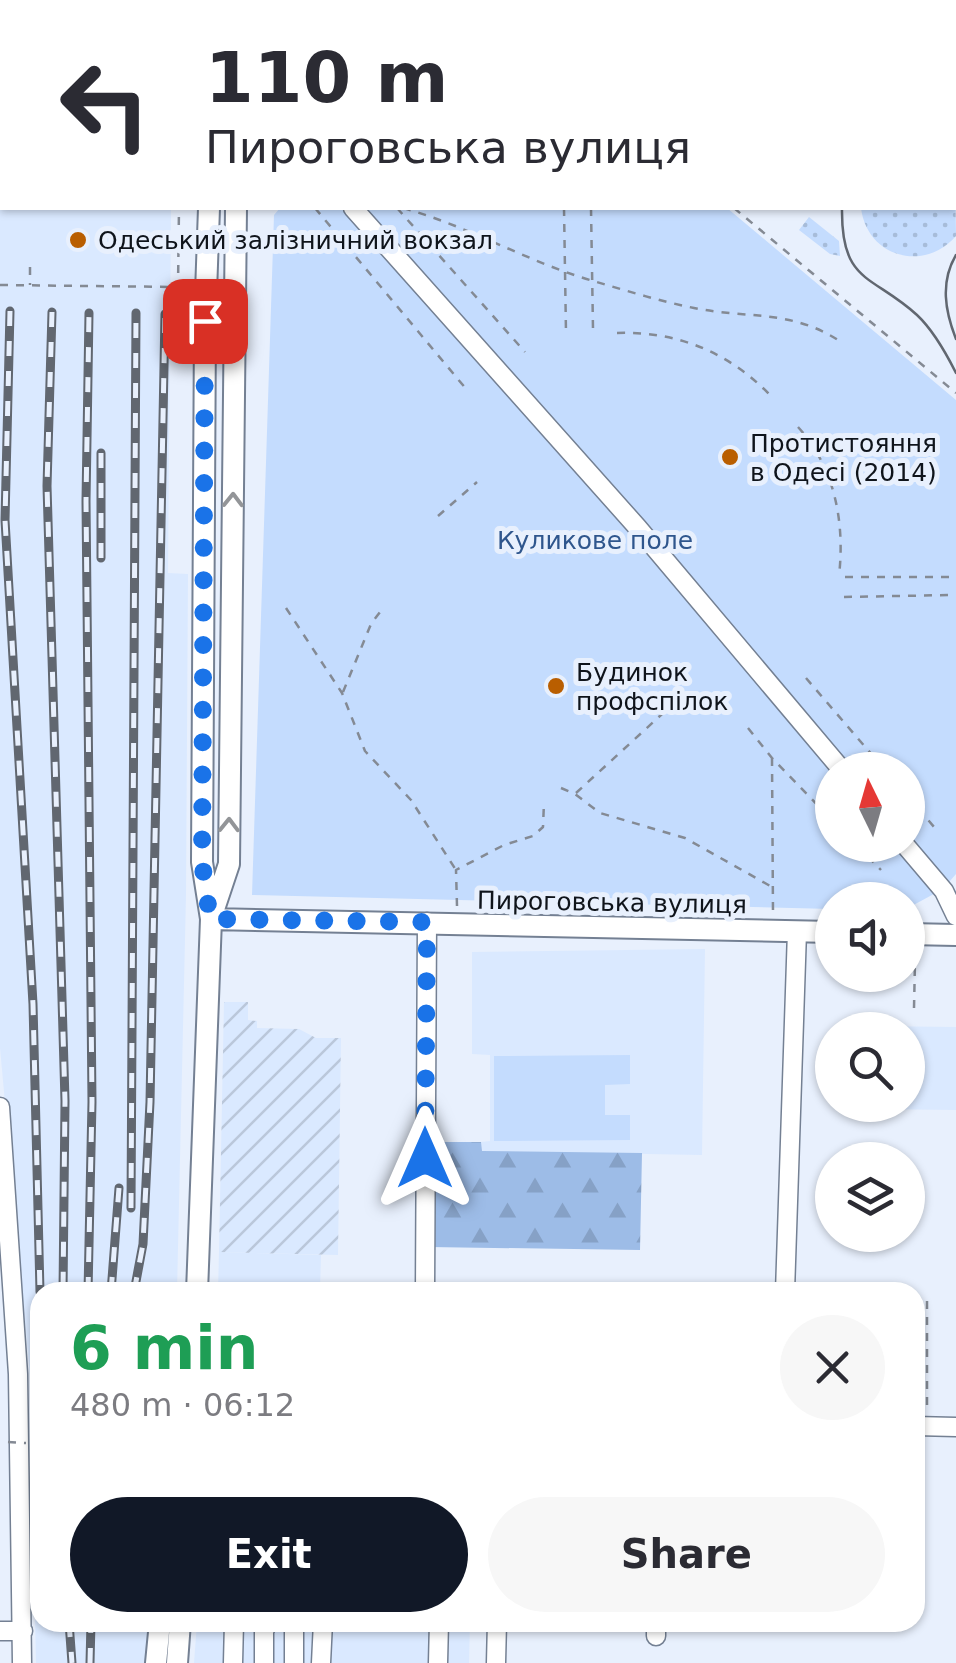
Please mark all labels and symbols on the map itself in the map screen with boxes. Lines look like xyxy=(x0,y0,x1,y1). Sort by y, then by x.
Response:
place label: Одеський залізничний вокзал xyxy=(98,226,493,255)
marker: Одеський залізничний вокзал xyxy=(67,229,89,251)
pin xyxy=(163,279,248,364)
place label: Протистояння в Одесі (2014) xyxy=(750,429,937,487)
marker: Протистояння в Одесі (2014) xyxy=(719,446,741,468)
one-way arrow xyxy=(222,491,244,506)
park label: Куликове поле xyxy=(497,526,693,555)
place label: Будинок профспілок xyxy=(576,658,728,716)
marker: Будинок профспілок xyxy=(545,675,567,697)
north arrow xyxy=(815,752,925,862)
one-way arrow xyxy=(219,816,240,832)
street label: Пироговська вулиця xyxy=(477,886,747,919)
position arrow xyxy=(373,1106,477,1210)

